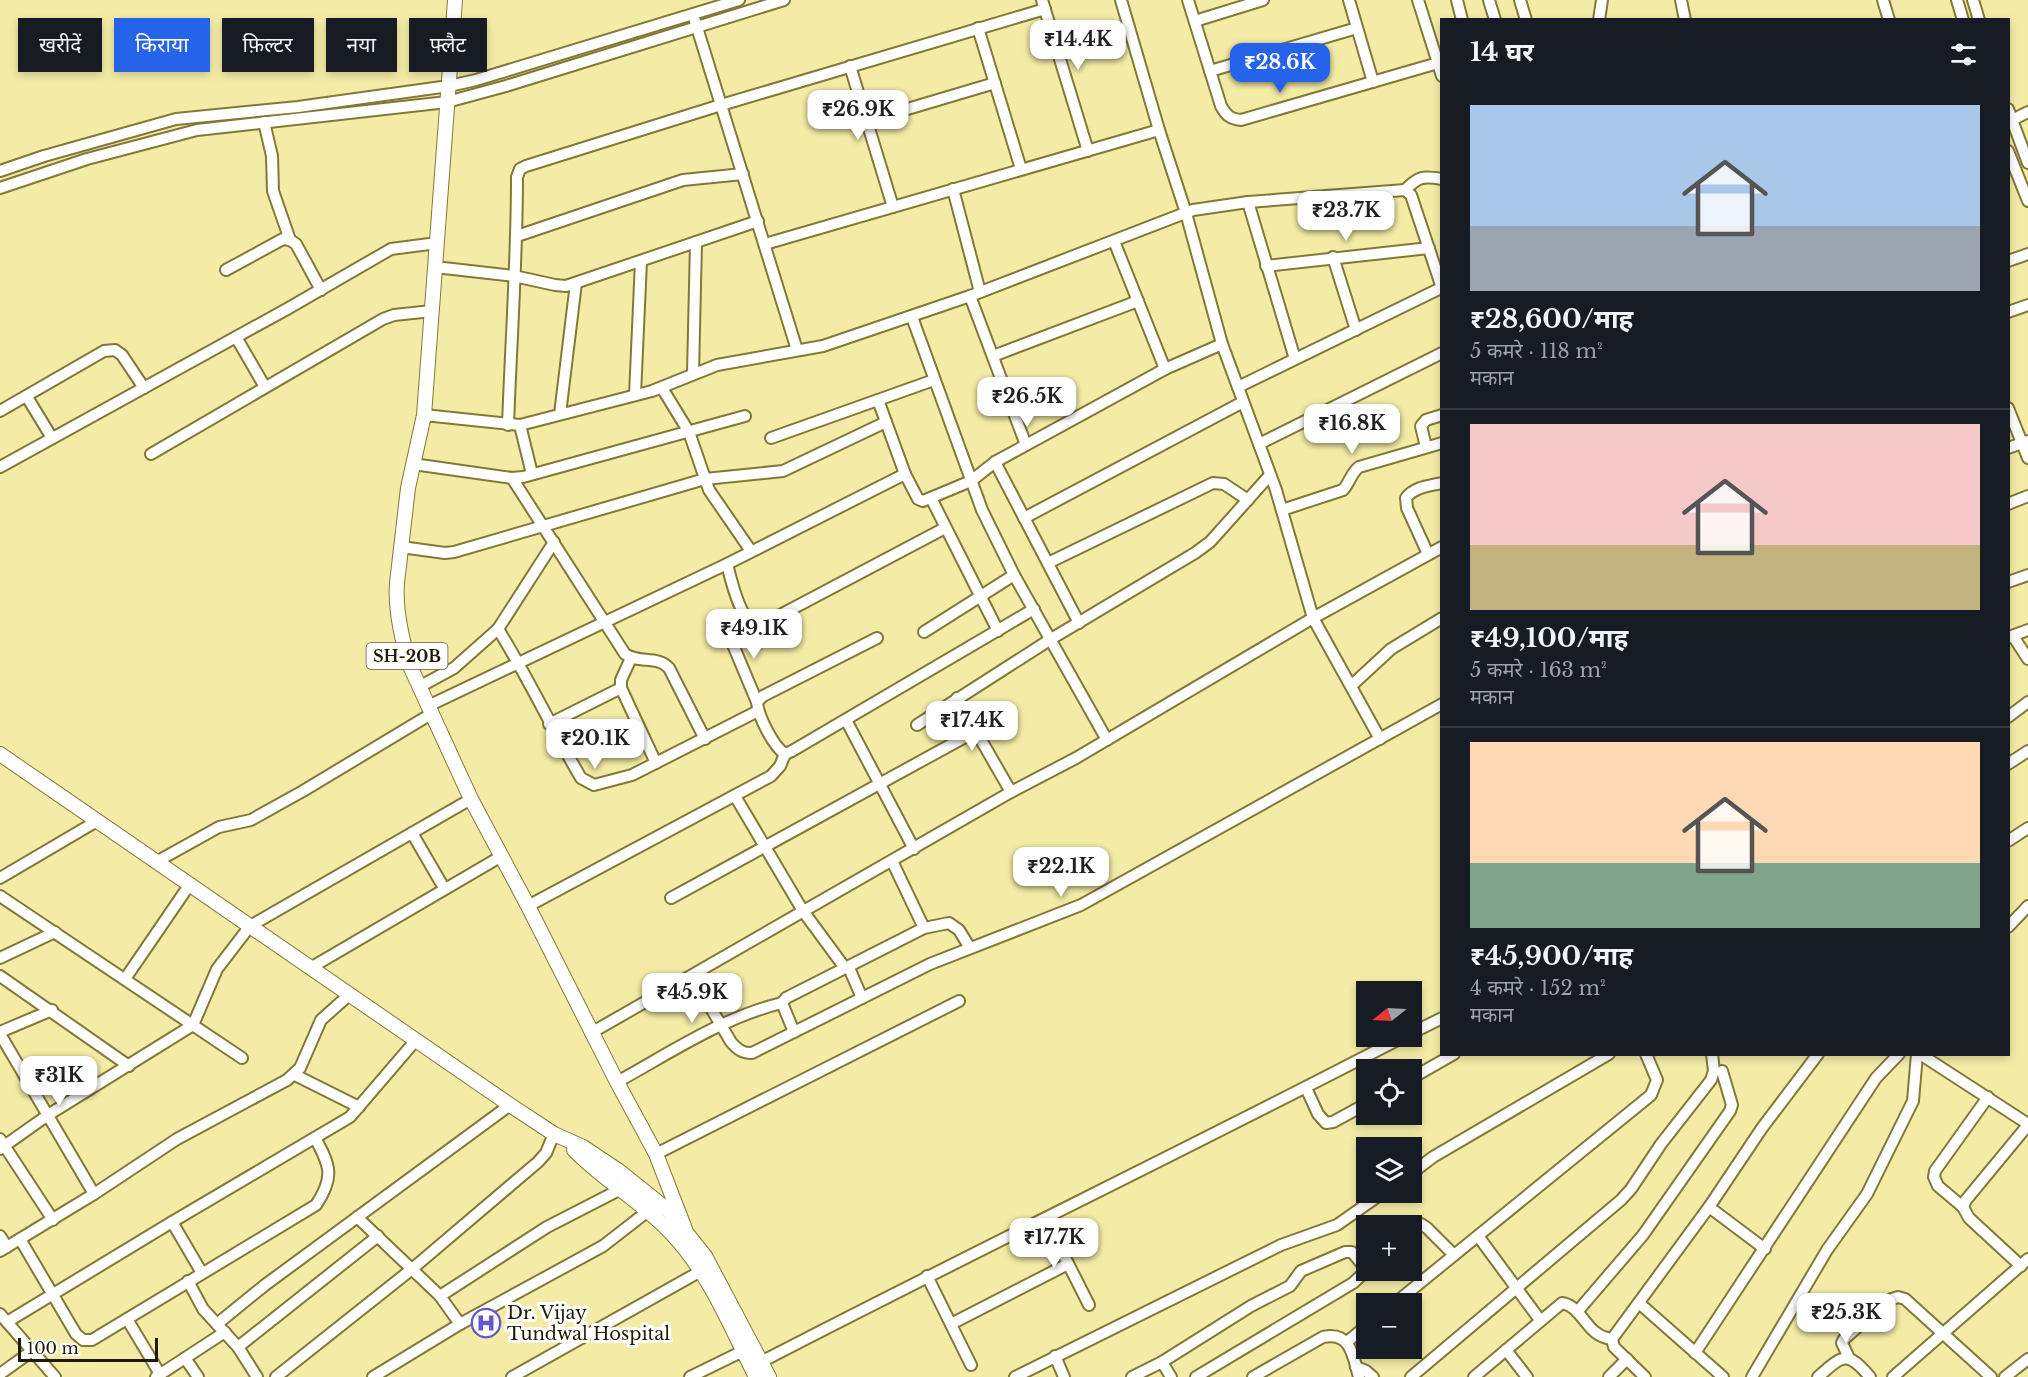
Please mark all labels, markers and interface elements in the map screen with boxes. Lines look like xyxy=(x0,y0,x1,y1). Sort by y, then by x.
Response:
chip: खरीदें xyxy=(18,18,102,72)
chip: किराया xyxy=(114,18,210,72)
chip: फ़िल्टर xyxy=(222,18,314,72)
chip: नया xyxy=(326,18,397,72)
chip: फ़्लैट xyxy=(409,18,487,72)
pin: ₹14.4K xyxy=(1029,20,1127,71)
text: ₹14.4K xyxy=(1044,27,1112,51)
text: 14 घर xyxy=(1470,36,1534,68)
icon: filters xyxy=(1947,38,1980,71)
pin: ₹28.6K xyxy=(1231,43,1329,94)
text: ₹28.6K xyxy=(1244,50,1316,74)
pin: ₹26.9K xyxy=(809,90,907,141)
text: ₹26.9K xyxy=(821,97,895,121)
icon: home xyxy=(1671,144,1779,252)
pin: ₹23.7K xyxy=(1297,191,1395,242)
text: ₹23.7K xyxy=(1311,198,1381,222)
text: ₹28,600/माह xyxy=(1470,303,1633,335)
text: 5 कमरे · 118 m² xyxy=(1470,339,1603,363)
text: मकान xyxy=(1470,366,1514,390)
pin: ₹26.5K xyxy=(978,377,1076,428)
text: ₹26.5K xyxy=(991,384,1063,408)
pin: ₹16.8K xyxy=(1303,404,1401,455)
text: ₹16.8K xyxy=(1318,411,1386,435)
icon: home xyxy=(1671,463,1779,571)
pin: ₹49.1K xyxy=(705,609,803,660)
text: ₹49.1K xyxy=(720,616,788,640)
text: ₹49,100/माह xyxy=(1470,622,1628,654)
road number: SH-20B xyxy=(366,643,448,669)
text: 5 कमरे · 163 m² xyxy=(1470,658,1607,682)
text: मकान xyxy=(1470,685,1514,709)
pin: ₹17.4K xyxy=(923,701,1021,752)
text: ₹17.4K xyxy=(940,708,1004,732)
pin: ₹20.1K xyxy=(546,719,644,770)
text: ₹20.1K xyxy=(560,726,630,750)
icon: home xyxy=(1671,781,1779,889)
pin: ₹22.1K xyxy=(1012,847,1110,898)
text: ₹22.1K xyxy=(1027,854,1095,878)
text: ₹45,900/माह xyxy=(1470,940,1633,972)
pin: ₹45.9K xyxy=(643,973,741,1024)
text: 4 कमरे · 152 m² xyxy=(1470,976,1606,1000)
text: ₹45.9K xyxy=(656,980,728,1004)
north arrow xyxy=(1356,981,1422,1047)
map controls xyxy=(1356,981,1422,1359)
text: मकान xyxy=(1470,1003,1514,1027)
pin: ₹31K xyxy=(23,1056,95,1107)
button: locate xyxy=(1356,1059,1422,1125)
text: ₹31K xyxy=(34,1063,84,1087)
button: layers xyxy=(1356,1137,1422,1203)
button: + xyxy=(1356,1215,1422,1281)
pin: ₹17.7K xyxy=(1005,1218,1103,1269)
text: ₹17.7K xyxy=(1023,1225,1085,1249)
button: − xyxy=(1356,1293,1422,1359)
pin: ₹25.3K xyxy=(1797,1293,1895,1344)
text: ₹25.3K xyxy=(1811,1300,1881,1324)
place label: Dr. Vijay Tundwal Hospital xyxy=(507,1302,670,1345)
hospital icon: Dr. Vijay Tundwal Hospital xyxy=(470,1307,502,1339)
scale bar xyxy=(18,1335,158,1362)
text: 100 m xyxy=(27,1338,79,1358)

